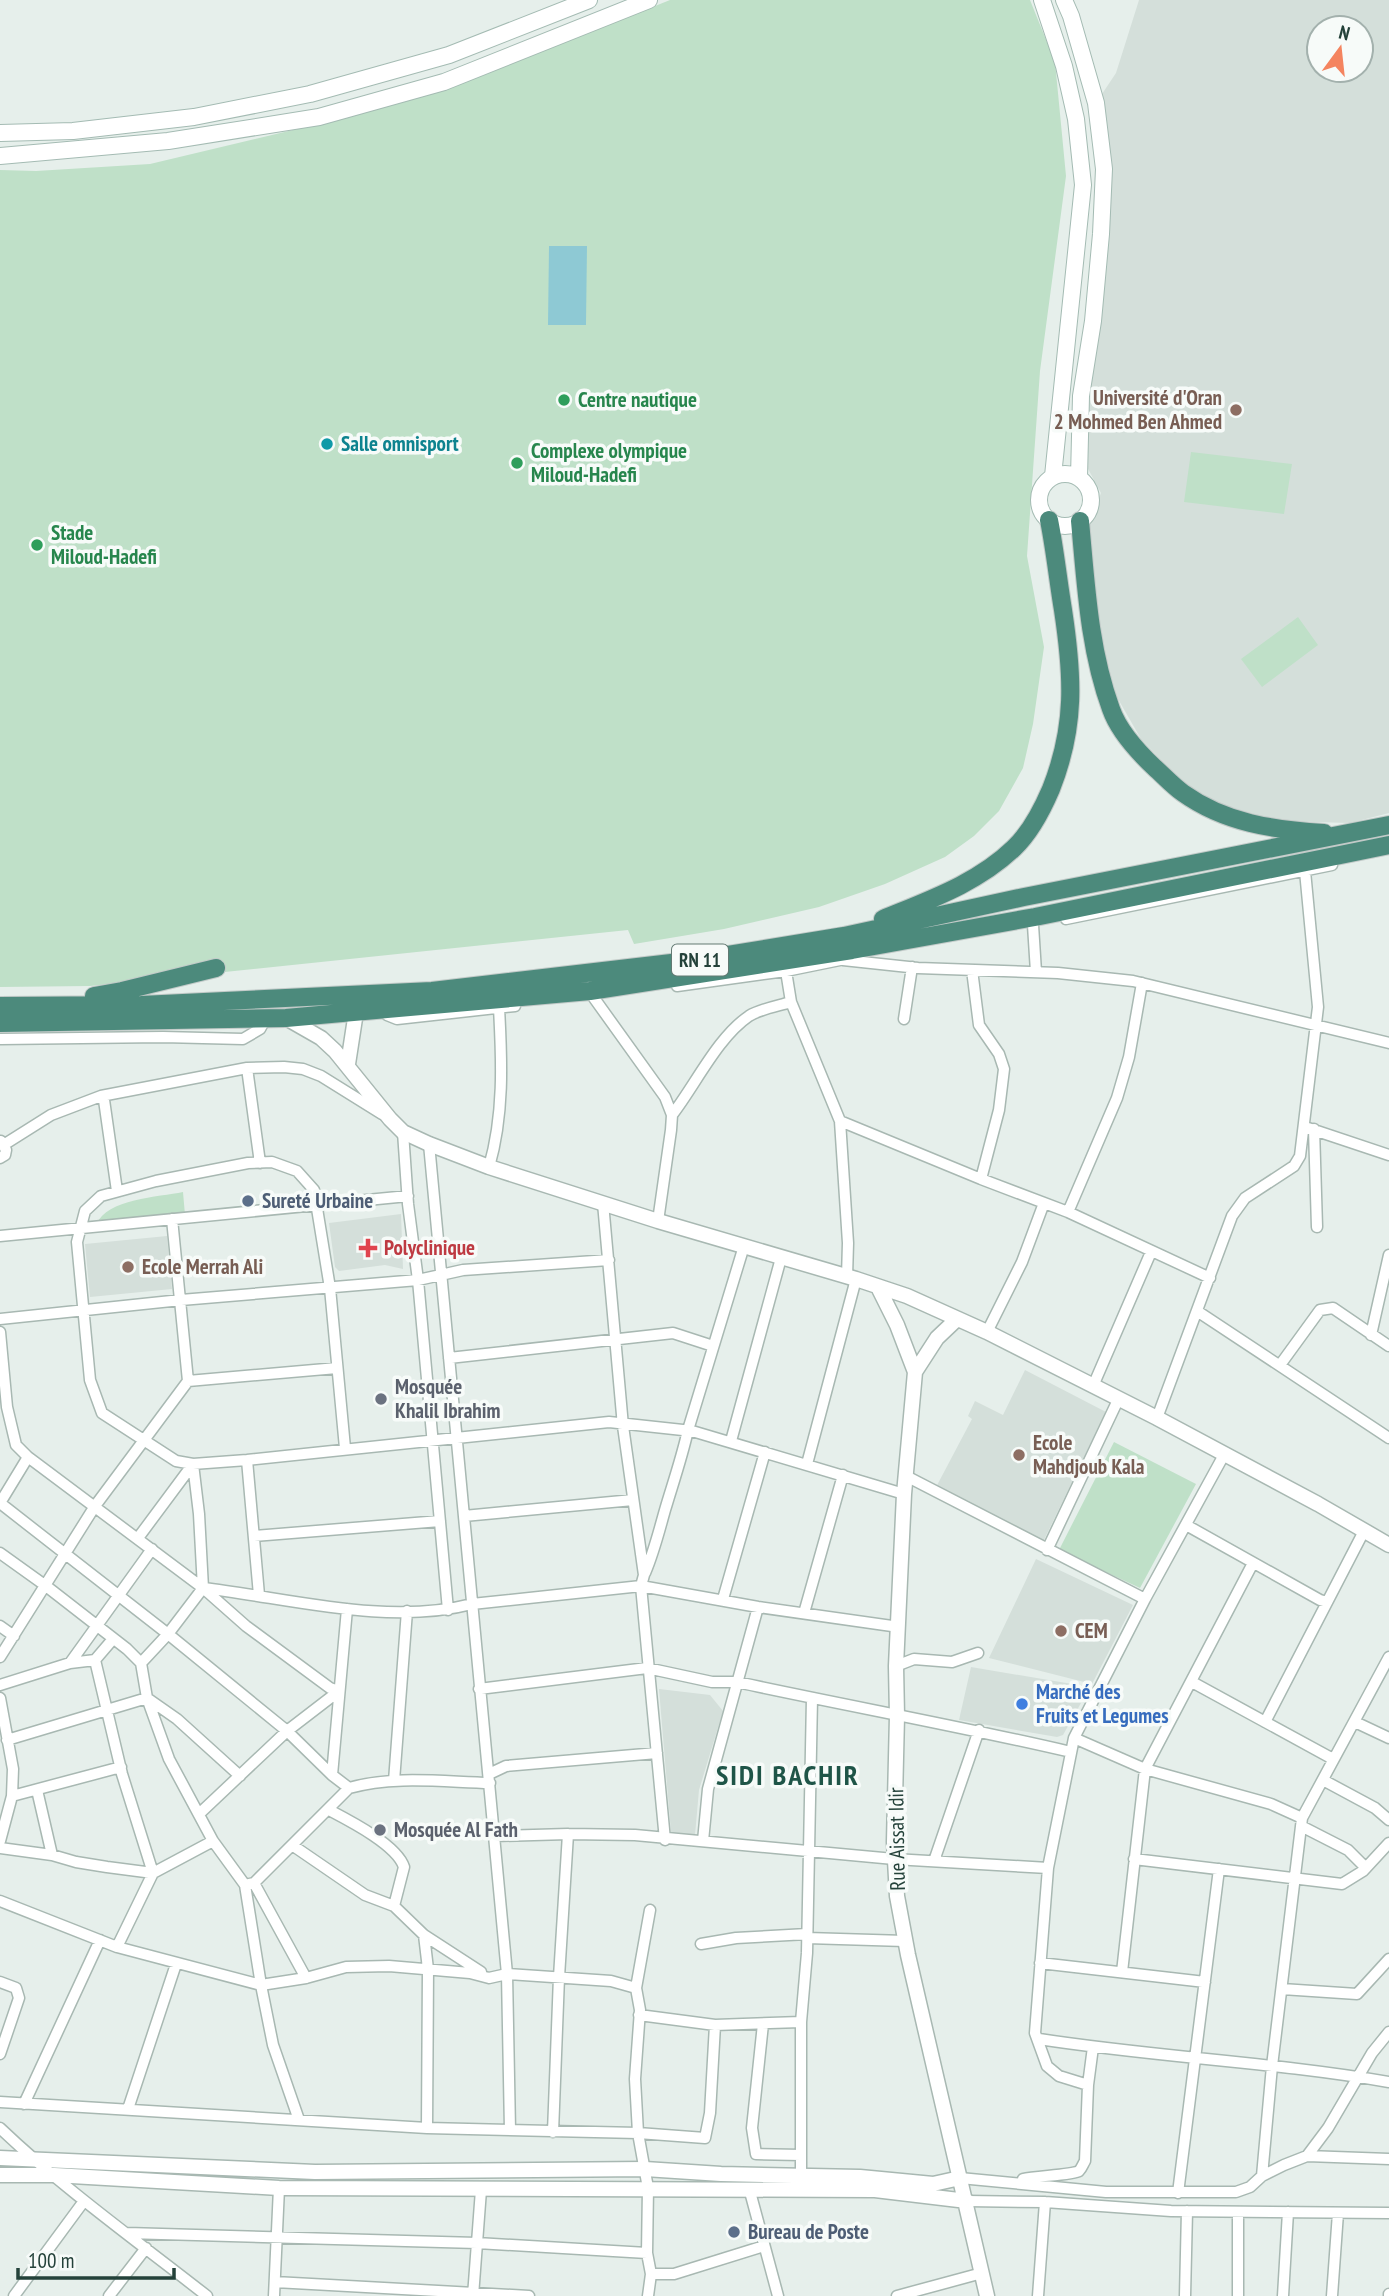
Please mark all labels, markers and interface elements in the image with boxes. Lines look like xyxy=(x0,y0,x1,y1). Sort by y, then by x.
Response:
north arrow xyxy=(1305,14,1375,84)
text: N xyxy=(1336,20,1352,45)
place label: Université d'Oran 2 Mohmed Ben Ahmed xyxy=(1054,384,1222,435)
place label: Centre nautique xyxy=(578,386,697,413)
marker: Centre nautique xyxy=(556,392,572,408)
marker: Université d'Oran 2 Mohmed Ben Ahmed xyxy=(1228,402,1244,418)
place label: Salle omnisport xyxy=(341,430,459,457)
marker: Salle omnisport xyxy=(319,436,335,452)
place label: Complexe olympique Miloud-Hadefi xyxy=(531,437,687,488)
marker: Complexe olympique Miloud-Hadefi xyxy=(509,455,525,471)
place label: Stade Miloud-Hadefi xyxy=(51,519,157,570)
marker: Stade Miloud-Hadefi xyxy=(29,537,45,553)
road number: RN 11 xyxy=(672,944,728,976)
place label: Sureté Urbaine xyxy=(262,1187,373,1214)
marker: Sureté Urbaine xyxy=(240,1193,256,1209)
place label: Polyclinique xyxy=(384,1234,475,1261)
marker: Polyclinique xyxy=(358,1238,378,1258)
place label: Ecole Merrah Ali xyxy=(142,1253,263,1280)
marker: Ecole Merrah Ali xyxy=(120,1259,136,1275)
place label: Mosquée Khalil Ibrahim xyxy=(395,1373,501,1424)
marker: Mosquée Khalil Ibrahim xyxy=(373,1391,389,1407)
place label: Ecole Mahdjoub Kala xyxy=(1033,1429,1145,1480)
marker: Ecole Mahdjoub Kala xyxy=(1011,1447,1027,1463)
place label: CEM xyxy=(1075,1617,1108,1644)
marker: CEM xyxy=(1053,1623,1069,1639)
place label: Marché des Fruits et Legumes xyxy=(1036,1678,1169,1729)
marker: Marché des Fruits et Legumes xyxy=(1014,1696,1030,1712)
district label: SIDI BACHIR xyxy=(716,1756,860,1793)
street label: Rue Aissat Idir xyxy=(882,1787,911,1891)
place label: Mosquée Al Fath xyxy=(394,1816,518,1843)
marker: Mosquée Al Fath xyxy=(372,1822,388,1838)
place label: Bureau de Poste xyxy=(748,2218,869,2245)
marker: Bureau de Poste xyxy=(726,2224,742,2240)
scale bar xyxy=(18,2236,173,2280)
text: 100 m xyxy=(28,2247,74,2274)

